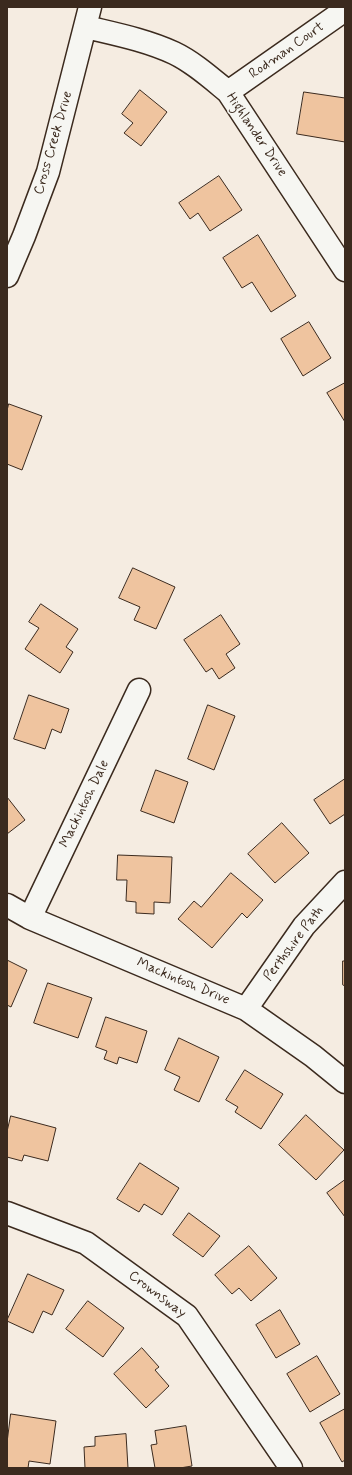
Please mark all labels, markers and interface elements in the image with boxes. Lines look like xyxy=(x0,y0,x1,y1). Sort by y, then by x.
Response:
street label: Rodman Court xyxy=(246,19,328,83)
street label: Cross Creek Drive xyxy=(31,89,77,197)
street label: Highlander Drive xyxy=(222,90,290,180)
street label: Mackintosh Dale xyxy=(56,757,114,851)
street label: Perthshire Path xyxy=(260,903,328,985)
street label: Mackintosh Drive xyxy=(134,955,232,1009)
street label: Crownsway xyxy=(125,1268,189,1322)

